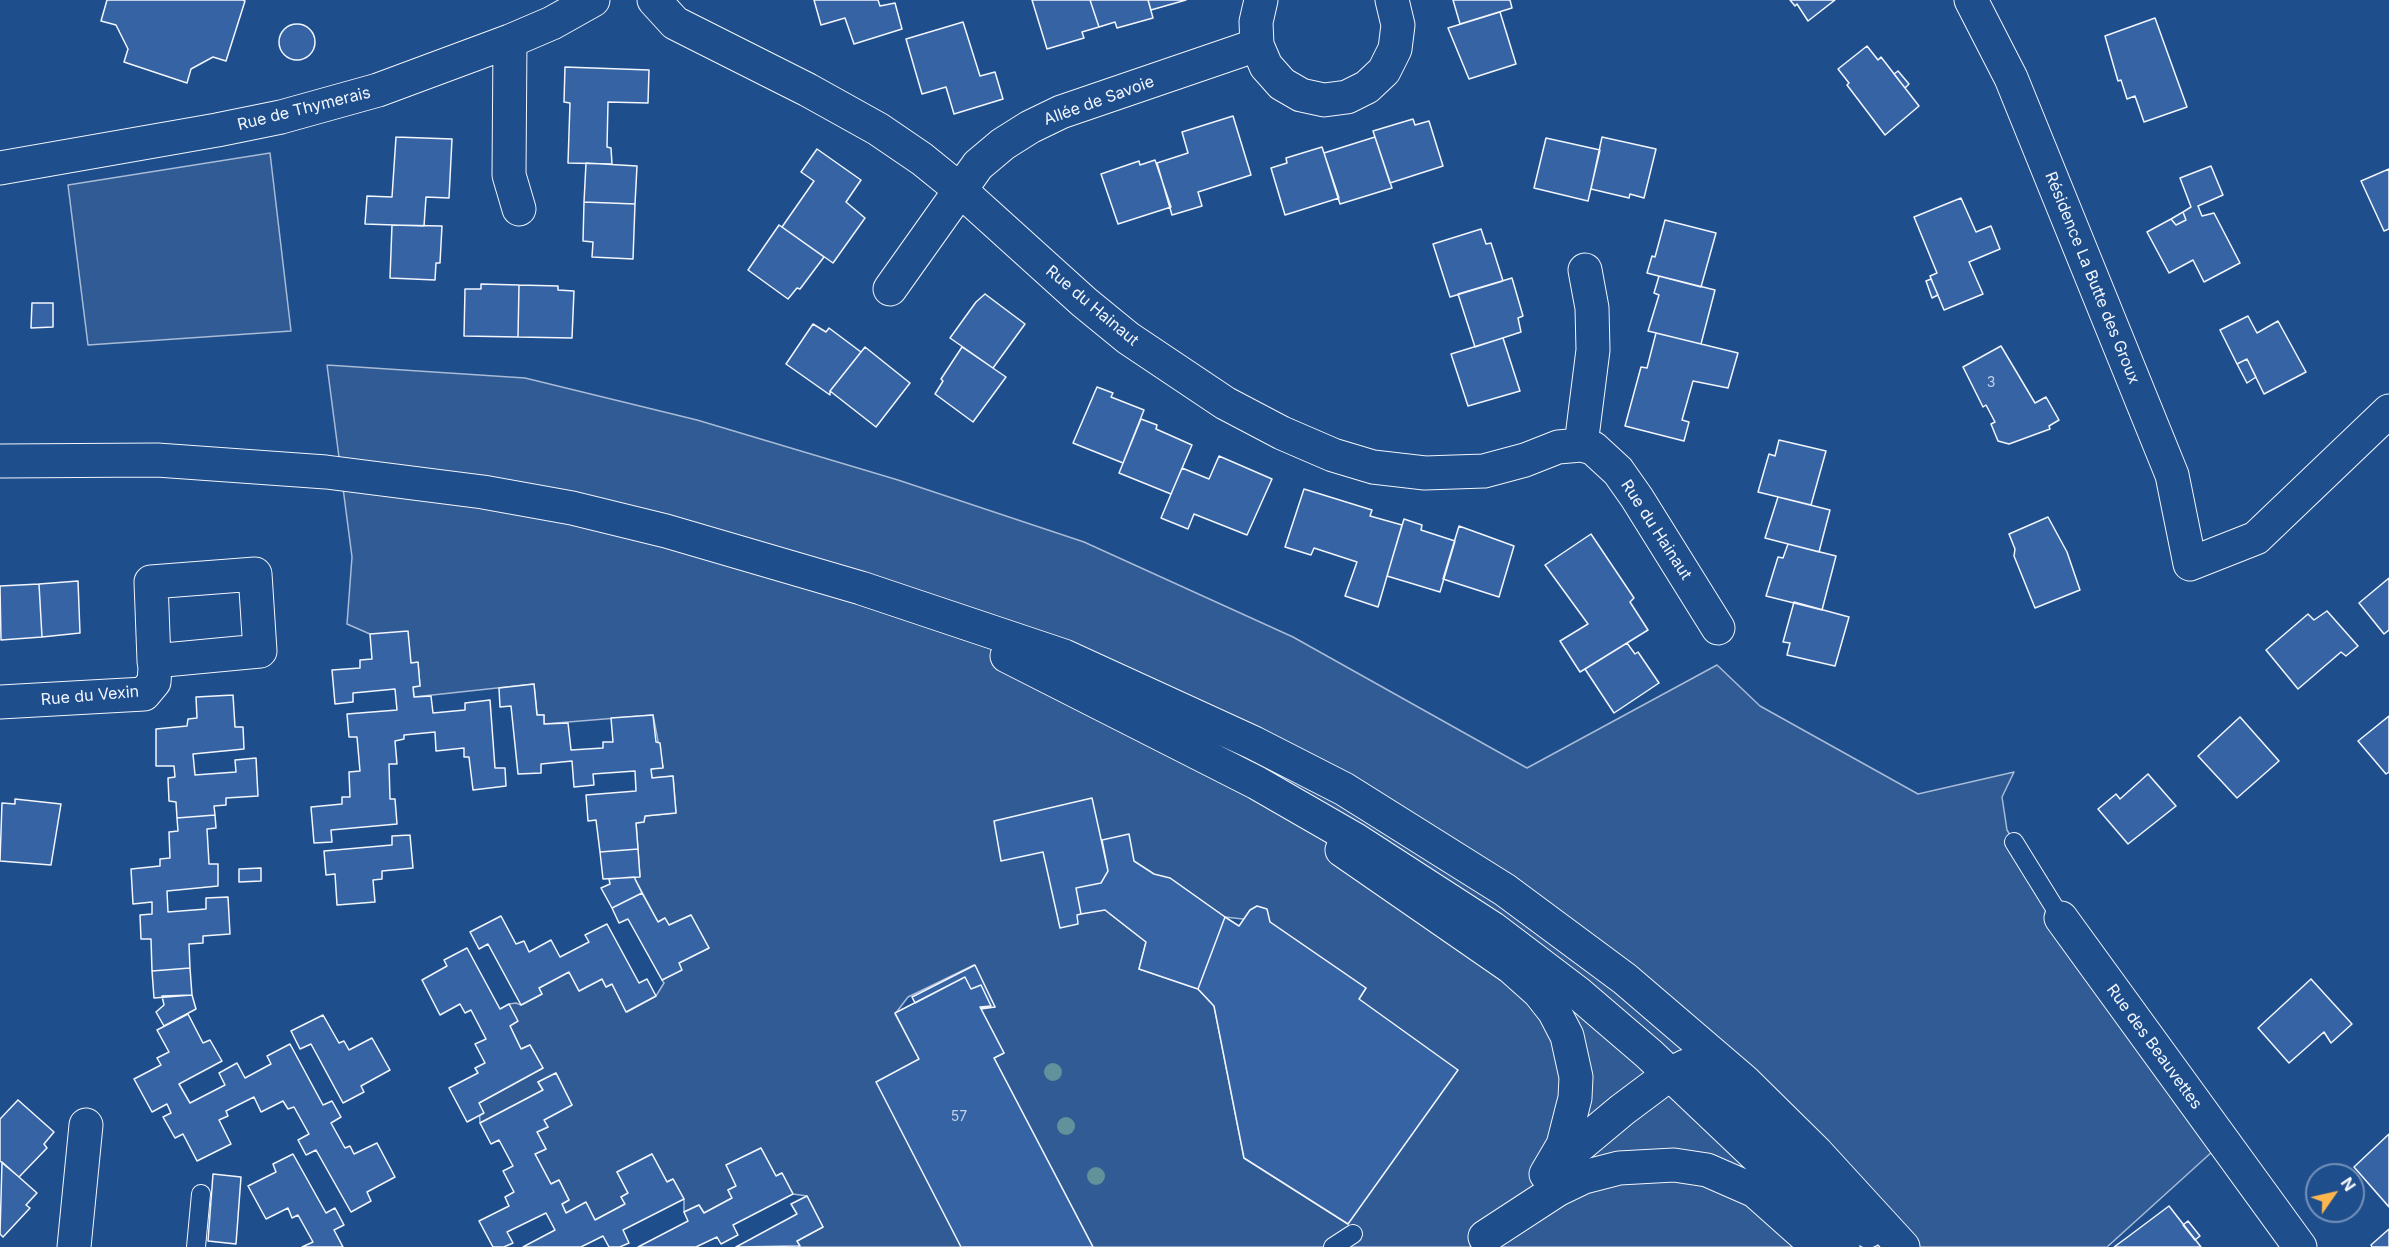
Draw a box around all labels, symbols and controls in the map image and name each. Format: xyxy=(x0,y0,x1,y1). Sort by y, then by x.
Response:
street label: Allée de Savoie xyxy=(1041,72,1157,130)
street label: Rue de Thymerais xyxy=(235,83,373,135)
street label: Résidence La Butte des Groux xyxy=(2041,169,2143,387)
street label: Rue du Hainaut xyxy=(1042,262,1142,350)
house number: 3 xyxy=(1987,375,1995,391)
street label: Rue du Hainaut xyxy=(1617,476,1695,584)
street label: Rue du Vexin xyxy=(40,682,140,710)
street label: Rue des Beauvettes xyxy=(2102,981,2206,1113)
house number: 57 xyxy=(951,1109,967,1125)
north arrow xyxy=(2305,1163,2365,1223)
text: N xyxy=(2337,1173,2360,1195)

